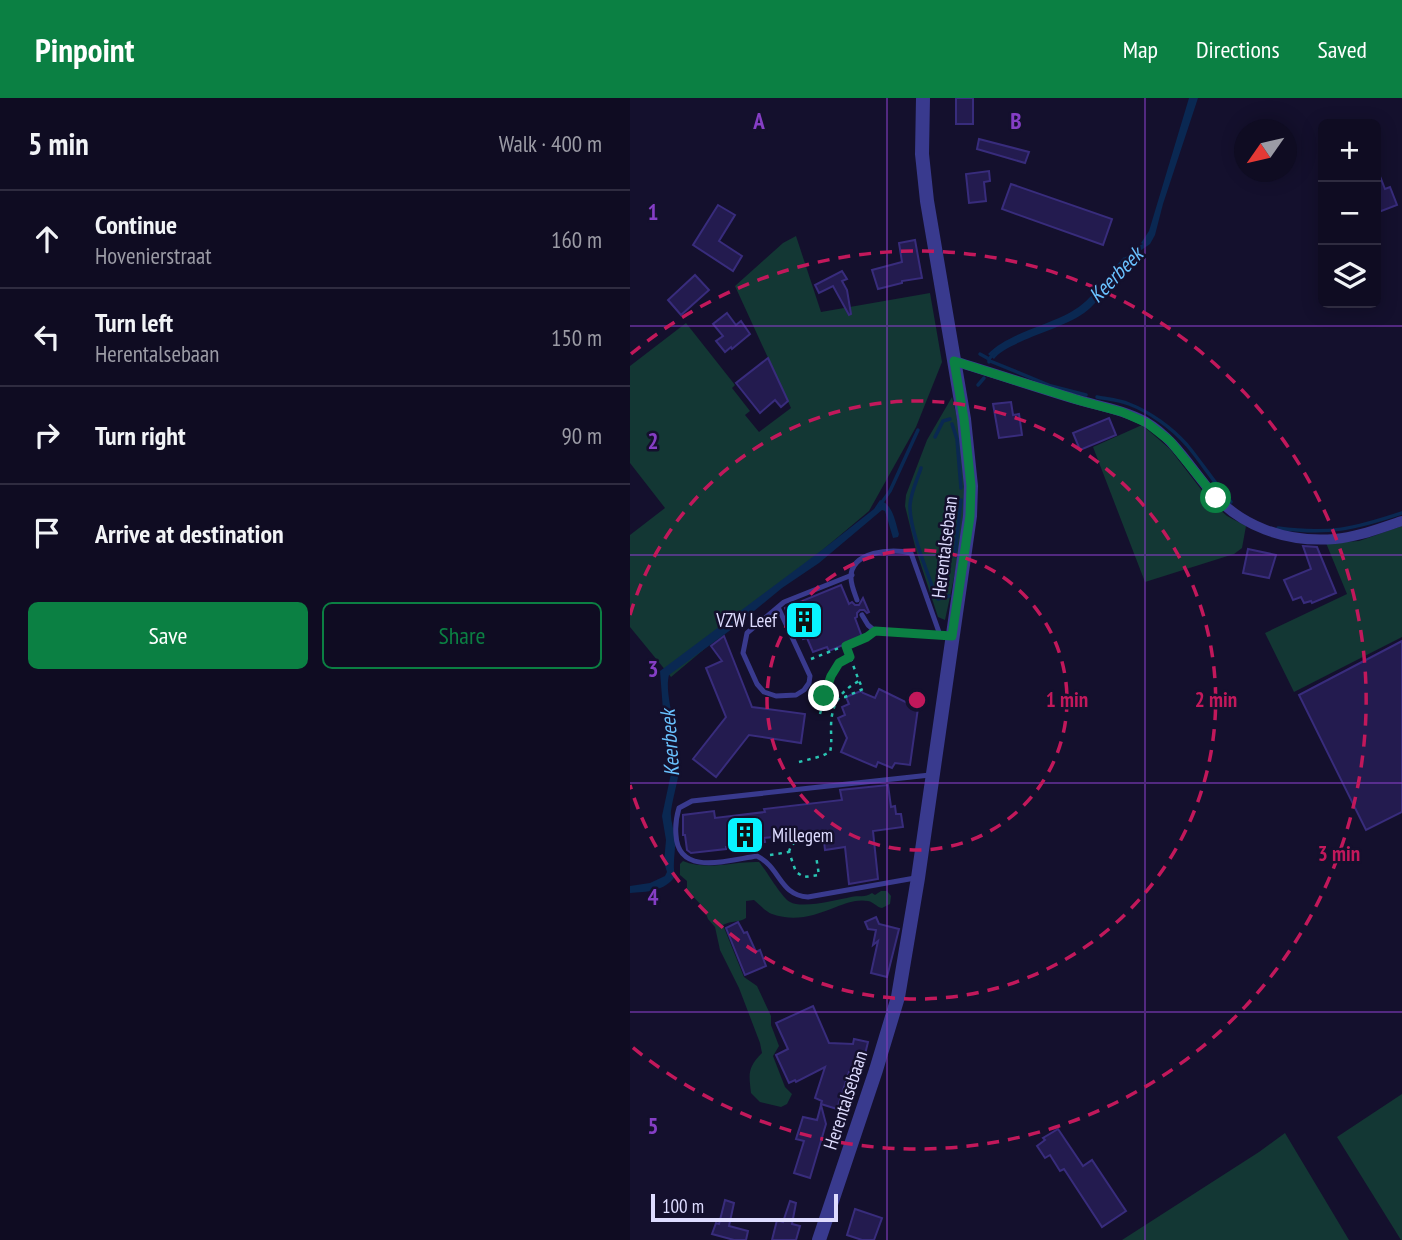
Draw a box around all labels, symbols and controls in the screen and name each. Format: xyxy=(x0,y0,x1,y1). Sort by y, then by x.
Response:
text: Pinpoint xyxy=(35,28,134,71)
text: Map xyxy=(1123,34,1158,65)
text: Directions xyxy=(1196,34,1280,65)
text: Saved xyxy=(1318,34,1367,65)
text: A xyxy=(752,106,765,135)
text: B xyxy=(1010,106,1022,135)
north arrow xyxy=(1234,119,1297,182)
map controls xyxy=(1318,119,1381,308)
button: + xyxy=(1318,119,1381,182)
text: 5 min xyxy=(28,124,89,163)
text: Walk · 400 m xyxy=(499,129,602,158)
button: − xyxy=(1318,182,1381,245)
text: 1 xyxy=(648,197,659,226)
text: Continue xyxy=(95,208,177,241)
icon: ahead xyxy=(28,220,66,258)
text: 160 m xyxy=(551,225,602,254)
water label: Keerbeek xyxy=(1083,239,1151,308)
text: Hovenierstraat xyxy=(95,241,211,270)
button: layers xyxy=(1318,245,1381,308)
text: Turn left xyxy=(95,306,173,339)
icon: left xyxy=(28,318,66,356)
text: 150 m xyxy=(551,323,602,352)
text: Herentalsebaan xyxy=(95,339,219,368)
icon: right xyxy=(28,416,66,454)
text: Turn right xyxy=(95,419,186,452)
text: 90 m xyxy=(561,421,602,450)
text: 2 xyxy=(648,426,659,455)
route start xyxy=(1200,482,1231,513)
street label: Herentalsebaan xyxy=(926,495,962,599)
icon: arrive xyxy=(28,514,66,552)
text: Arrive at destination xyxy=(95,517,284,550)
building icon: VZW Leef xyxy=(783,599,825,641)
button: Save xyxy=(28,602,308,669)
button: Share xyxy=(322,602,602,669)
place label: VZW Leef xyxy=(715,608,778,632)
text: 3 xyxy=(648,654,659,683)
route end xyxy=(808,680,839,711)
text: 1 min xyxy=(1046,686,1088,713)
text: 2 min xyxy=(1195,686,1237,713)
centre of rings xyxy=(905,688,929,712)
water label: Keerbeek xyxy=(654,706,685,777)
building icon: Millegem xyxy=(724,814,766,856)
place label: Millegem xyxy=(772,823,833,847)
text: 3 min xyxy=(1318,840,1360,867)
text: 4 xyxy=(648,882,659,911)
street label: Herentalsebaan xyxy=(818,1047,872,1153)
text: 5 xyxy=(648,1111,659,1140)
scale bar xyxy=(651,1191,838,1223)
text: 100 m xyxy=(662,1194,704,1218)

